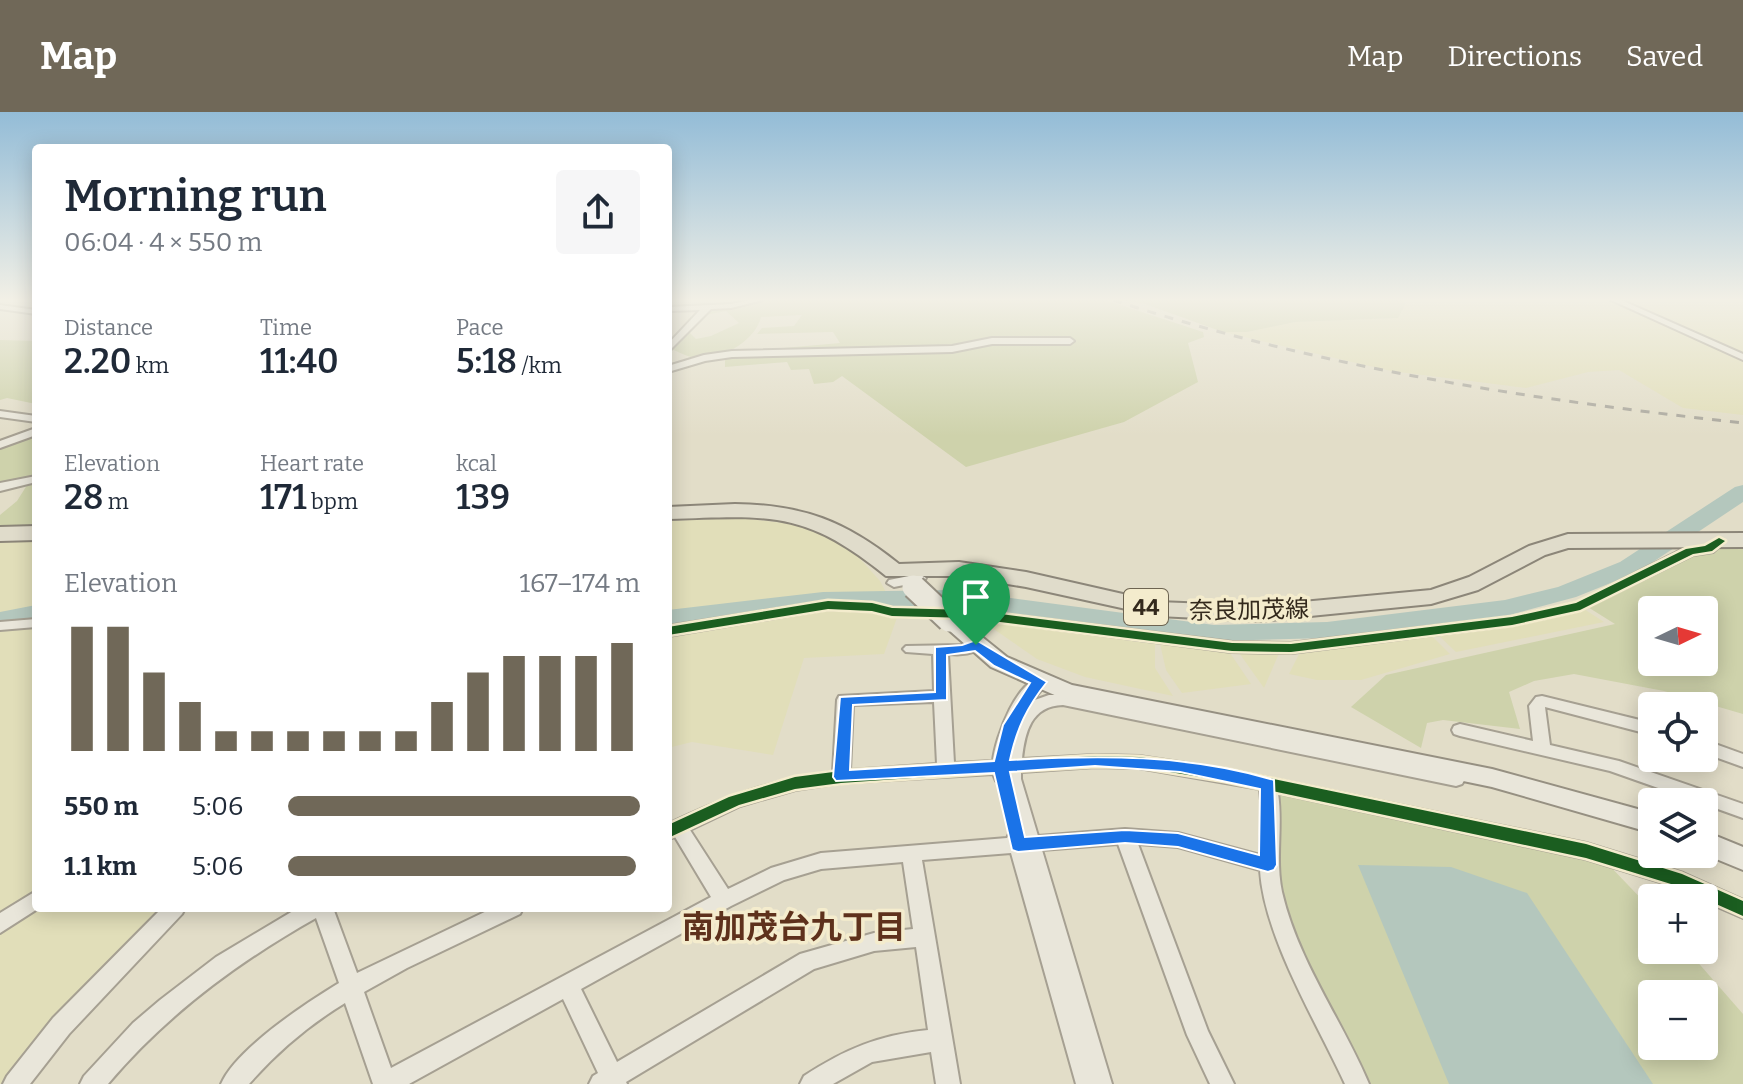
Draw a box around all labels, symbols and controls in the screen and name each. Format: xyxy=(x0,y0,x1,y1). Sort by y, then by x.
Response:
text: Map xyxy=(40,33,117,79)
text: Map xyxy=(1347,40,1403,73)
text: Directions xyxy=(1447,40,1582,73)
text: Saved xyxy=(1626,40,1703,73)
text: Morning run xyxy=(64,170,327,223)
button: share xyxy=(556,170,640,254)
text: 06:04 · 4 × 550 m xyxy=(64,227,262,258)
text: Distance xyxy=(64,314,153,341)
text: Time xyxy=(260,314,312,341)
text: Pace xyxy=(456,314,504,341)
text: 2.20 xyxy=(64,341,131,382)
text: 11:40 xyxy=(260,341,339,382)
text: 5:18 xyxy=(456,341,517,382)
text: km xyxy=(131,352,169,379)
text: /km xyxy=(517,352,562,379)
text: Elevation xyxy=(64,450,160,477)
text: Heart rate xyxy=(260,450,364,477)
text: kcal xyxy=(456,450,497,477)
text: 28 xyxy=(64,477,103,518)
text: 171 xyxy=(260,477,307,518)
text: 139 xyxy=(456,477,510,518)
text: m xyxy=(103,488,129,515)
text: bpm xyxy=(307,488,358,515)
pin xyxy=(942,563,1010,645)
text: Elevation xyxy=(64,568,177,599)
text: 167–174 m xyxy=(519,568,640,599)
icon: arrive xyxy=(954,575,998,619)
road number: 44 xyxy=(1124,589,1168,625)
street label: 奈良加茂線 xyxy=(1189,595,1309,625)
north arrow xyxy=(1638,596,1718,676)
map controls xyxy=(1638,596,1718,1060)
button: locate xyxy=(1638,692,1718,772)
button: layers xyxy=(1638,788,1718,868)
text: 550 m xyxy=(64,791,138,822)
text: 5:06 xyxy=(192,791,243,822)
text: 1.1 km xyxy=(64,851,137,882)
text: 5:06 xyxy=(192,851,243,882)
button: + xyxy=(1638,884,1718,964)
district label: 南加茂台九丁目 xyxy=(682,908,906,946)
button: − xyxy=(1638,980,1718,1060)

